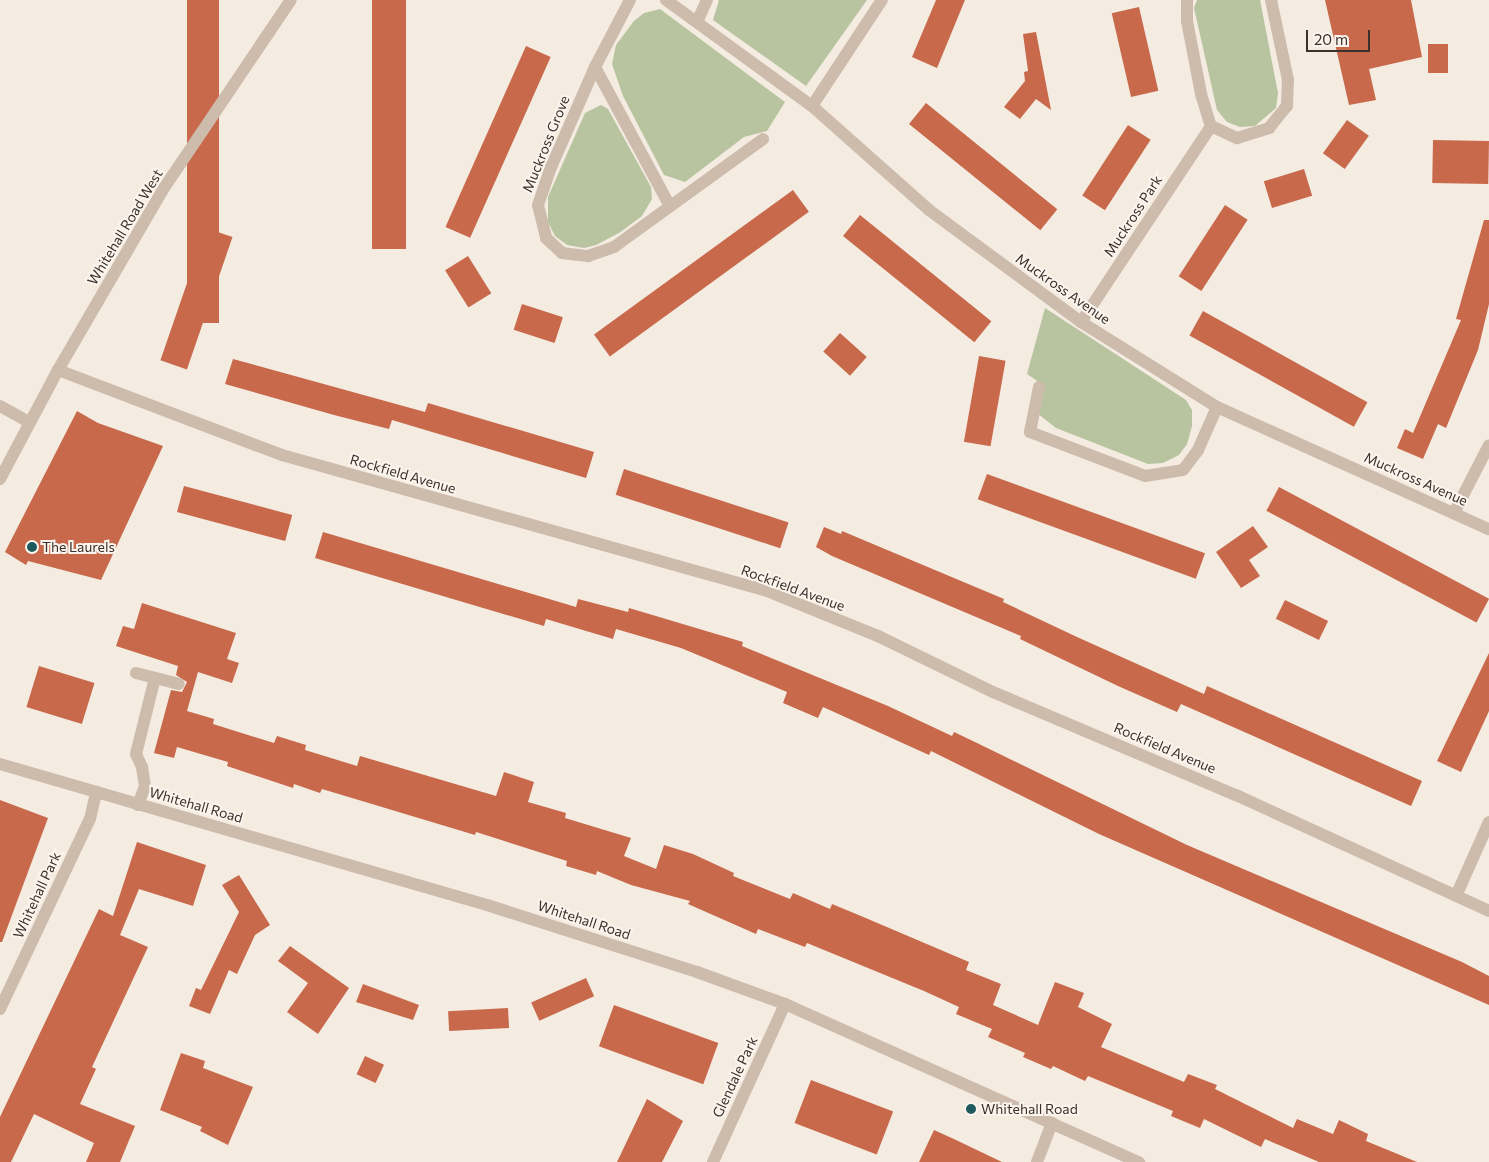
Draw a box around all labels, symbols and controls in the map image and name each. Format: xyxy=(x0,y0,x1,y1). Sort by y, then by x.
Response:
scale bar xyxy=(1309,20,1373,52)
text: 20 m xyxy=(1314,30,1348,48)
street label: Muckross Grove xyxy=(519,93,573,195)
street label: Whitehall Road West xyxy=(84,166,166,288)
street label: Muckross Park xyxy=(1100,172,1166,260)
street label: Muckross Avenue xyxy=(1013,250,1113,328)
street label: Muckross Avenue xyxy=(1362,449,1470,509)
street label: Rockfield Avenue xyxy=(348,451,458,497)
place label: The Laurels xyxy=(42,539,115,555)
marker: The Laurels xyxy=(26,541,38,553)
street label: Rockfield Avenue xyxy=(739,561,847,615)
street label: Rockfield Avenue xyxy=(1111,719,1219,777)
street label: Whitehall Road xyxy=(147,784,245,826)
street label: Whitehall Park xyxy=(10,849,64,941)
street label: Whitehall Road xyxy=(535,897,633,943)
street label: Glendale Park xyxy=(709,1034,761,1120)
place label: Whitehall Road xyxy=(981,1101,1078,1117)
marker: Whitehall Road xyxy=(965,1103,977,1115)

